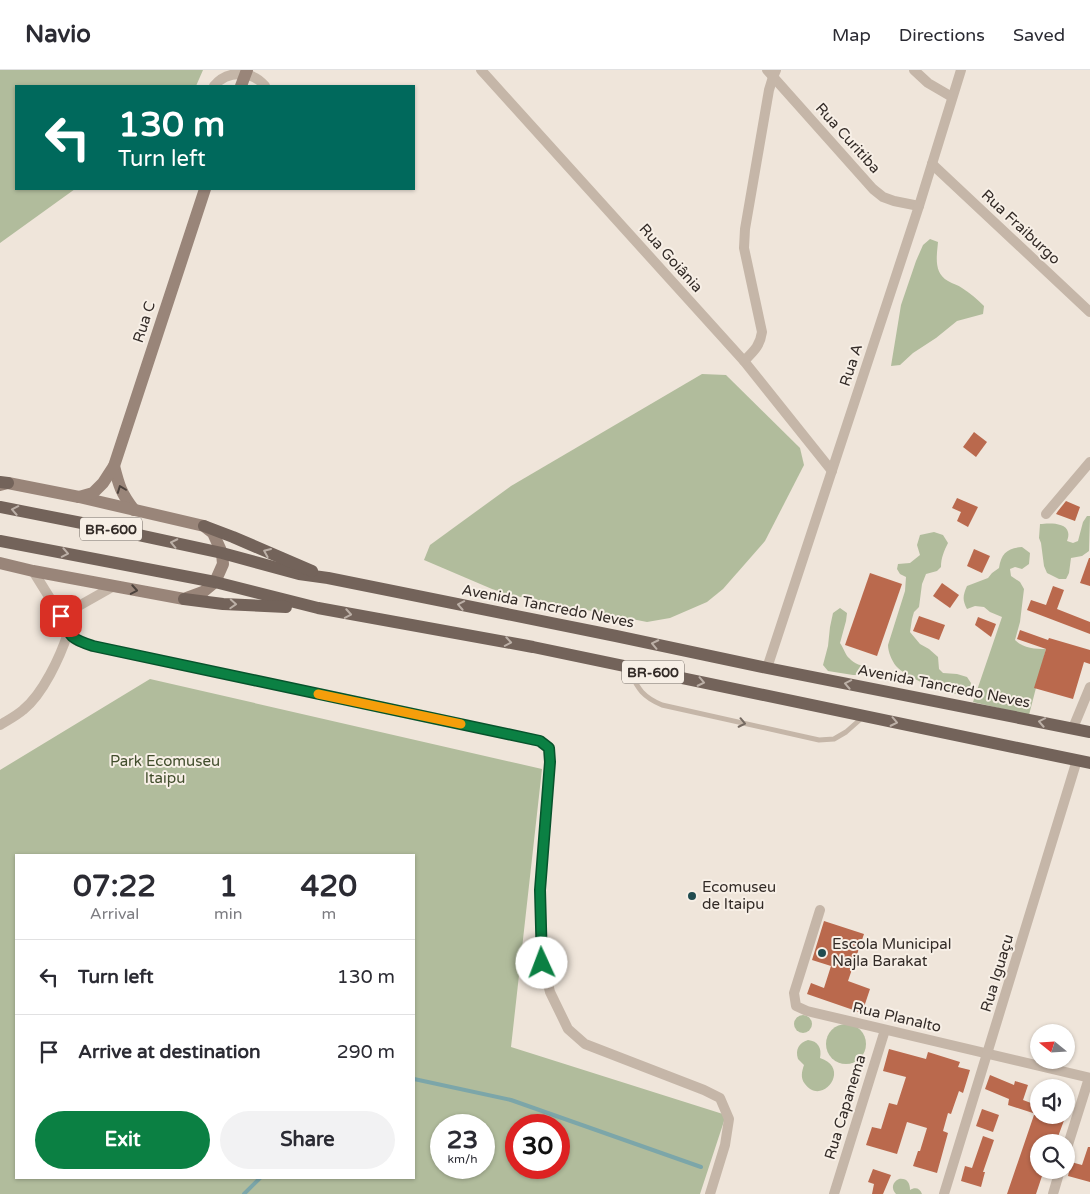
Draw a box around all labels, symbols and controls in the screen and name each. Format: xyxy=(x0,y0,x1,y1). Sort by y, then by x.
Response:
text: Navio xyxy=(25,20,91,49)
text: Map xyxy=(832,24,871,46)
text: Directions xyxy=(899,24,985,46)
text: Saved xyxy=(1013,24,1065,46)
street label: Rua Curitiba xyxy=(812,99,884,177)
text: 130 m xyxy=(118,104,225,146)
icon: left xyxy=(35,105,100,170)
text: Turn left xyxy=(118,146,206,172)
street label: Rua Fraiburgo xyxy=(978,186,1064,268)
street label: Rua Goiânia xyxy=(636,220,706,296)
street label: Rua C xyxy=(129,299,159,345)
street label: Rua A xyxy=(836,342,866,388)
one-way arrow xyxy=(117,486,127,494)
one-way arrow xyxy=(11,505,19,516)
road number: BR-600 xyxy=(80,518,142,540)
one-way arrow xyxy=(170,538,179,549)
one-way arrow xyxy=(263,547,272,558)
one-way arrow xyxy=(61,548,69,558)
street label: Avenida Tancredo Neves xyxy=(460,580,636,632)
one-way arrow xyxy=(129,584,138,594)
pin xyxy=(40,595,82,637)
one-way arrow xyxy=(229,599,237,610)
one-way arrow xyxy=(457,600,466,611)
icon: arrive xyxy=(47,602,75,630)
one-way arrow xyxy=(343,608,352,618)
one-way arrow xyxy=(503,637,512,647)
one-way arrow xyxy=(651,639,660,650)
road number: BR-600 xyxy=(622,660,684,684)
street label: Avenida Tancredo Neves xyxy=(856,660,1032,712)
one-way arrow xyxy=(697,676,705,687)
one-way arrow xyxy=(844,679,853,690)
one-way arrow xyxy=(890,716,899,727)
one-way arrow xyxy=(738,717,747,728)
one-way arrow xyxy=(1038,717,1047,727)
park label: Park Ecomuseu Itaipu xyxy=(110,752,220,787)
text: 07:22 xyxy=(73,868,156,905)
text: 1 xyxy=(219,868,238,905)
text: 420 xyxy=(301,868,357,905)
place label: Ecomuseu de Itaipu xyxy=(702,878,776,913)
marker: Ecomuseu de Itaipu xyxy=(686,890,698,902)
text: Arrival xyxy=(90,904,139,924)
text: min xyxy=(214,904,243,924)
text: m xyxy=(321,904,336,924)
street label: Rua Iguaçu xyxy=(977,932,1017,1014)
place label: Escola Municipal Najla Barakat xyxy=(832,935,951,970)
position arrow xyxy=(515,936,567,988)
marker: Escola Municipal Najla Barakat xyxy=(816,947,828,959)
icon: left xyxy=(35,963,63,991)
text: Turn left xyxy=(78,966,154,988)
text: 130 m xyxy=(337,966,395,988)
street label: Rua Planalto xyxy=(851,998,943,1036)
north arrow xyxy=(1030,1024,1075,1069)
map controls xyxy=(1030,1024,1075,1179)
icon: arrive xyxy=(35,1038,63,1066)
text: Arrive at destination xyxy=(78,1041,261,1063)
text: 290 m xyxy=(337,1041,395,1063)
street label: Rua Capanema xyxy=(820,1052,870,1162)
button: sound xyxy=(1030,1079,1075,1124)
button: Exit xyxy=(35,1111,210,1169)
button: Share xyxy=(220,1111,395,1169)
speed limit sign: 30 xyxy=(505,1114,570,1179)
text: 23 xyxy=(447,1125,478,1155)
button: search xyxy=(1030,1134,1075,1179)
text: km/h xyxy=(447,1152,478,1166)

